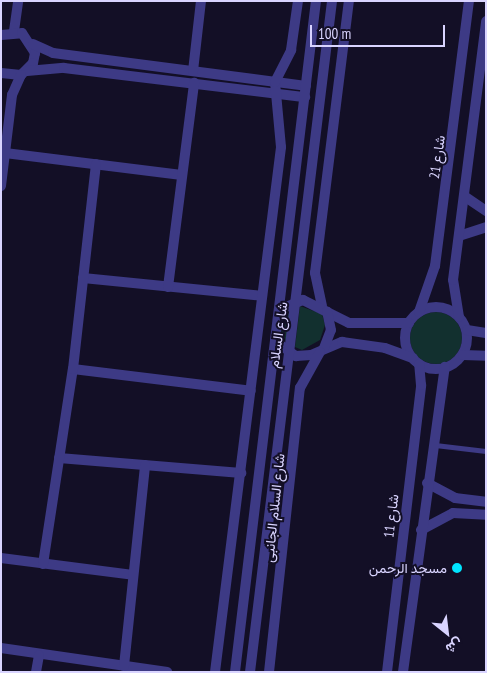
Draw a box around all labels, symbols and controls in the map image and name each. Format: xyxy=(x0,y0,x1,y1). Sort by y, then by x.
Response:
scale bar xyxy=(312,15,447,47)
text: 100 m xyxy=(318,24,351,43)
street label: شارع 21 xyxy=(426,134,448,180)
street label: شارع السلام xyxy=(265,301,291,369)
street label: شارع السلام الجانبى xyxy=(260,453,288,563)
street label: شارع 11 xyxy=(380,493,402,539)
place label: مسجد الرحمن xyxy=(369,560,447,576)
marker: مسجد الرحمن xyxy=(451,562,463,574)
north arrow xyxy=(422,608,472,658)
text: ش xyxy=(443,634,466,658)

